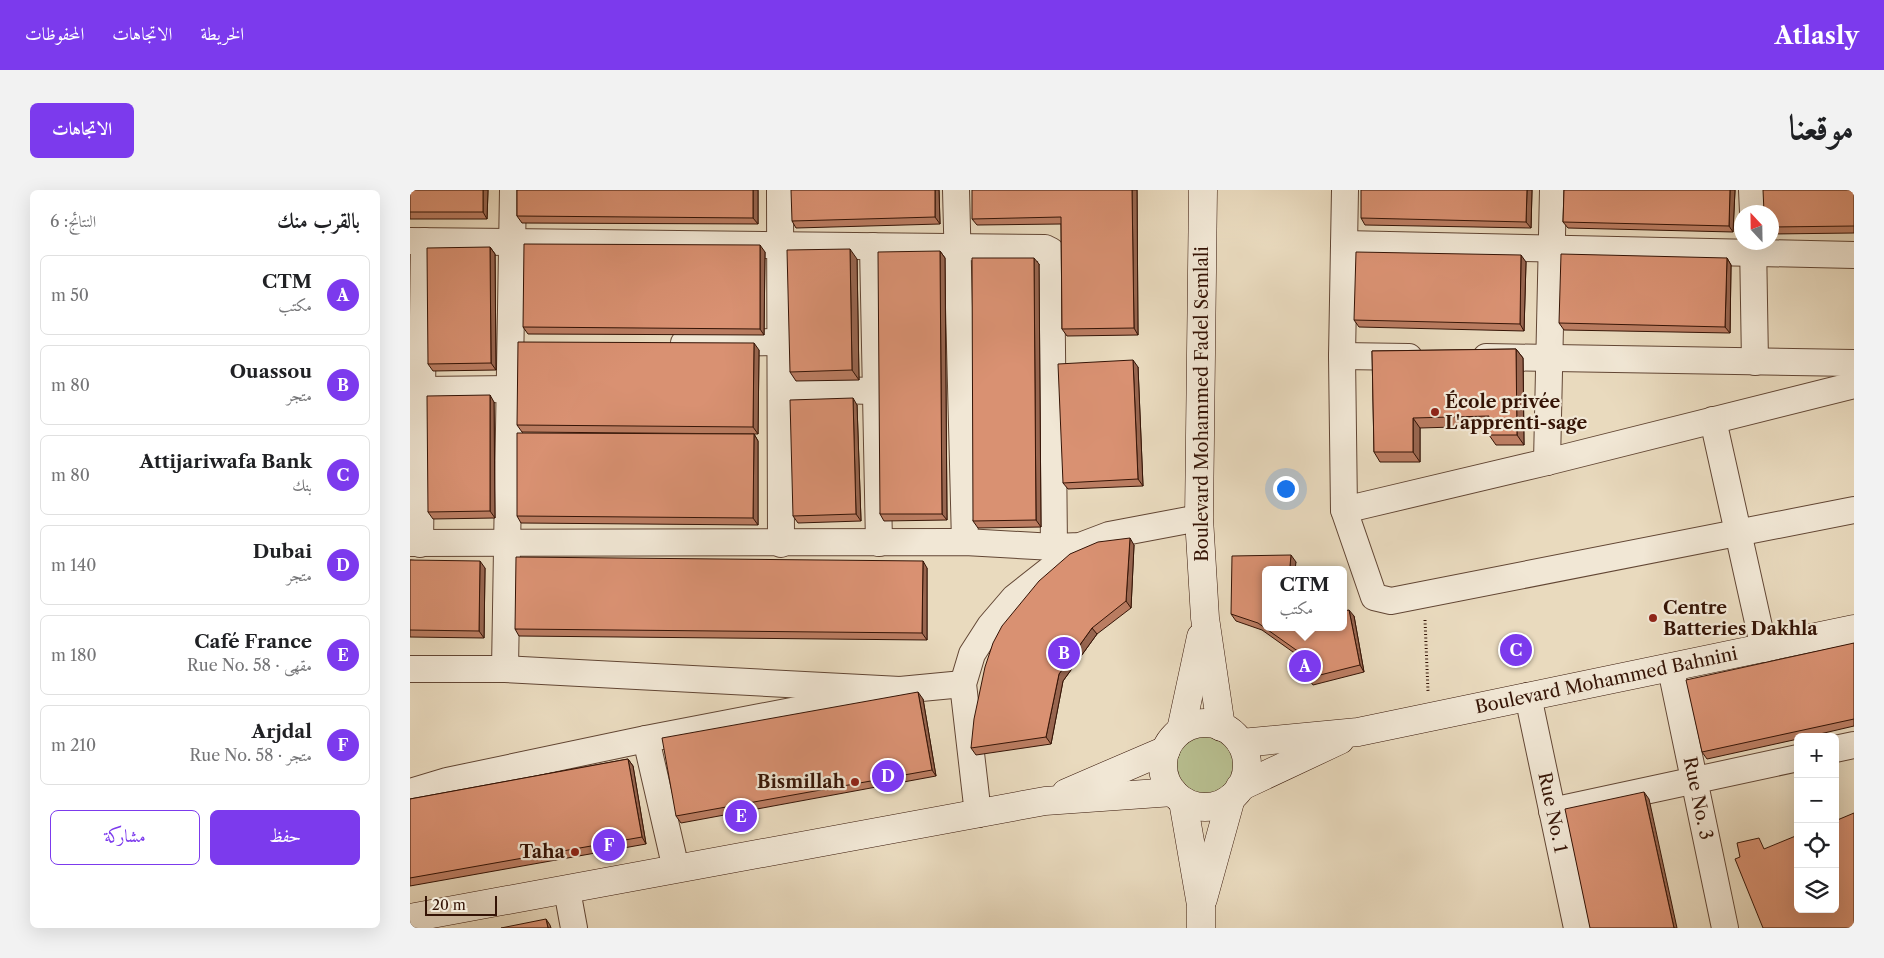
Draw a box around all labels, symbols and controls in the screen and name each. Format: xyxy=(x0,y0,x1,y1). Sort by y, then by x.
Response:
text: Atlasly xyxy=(1775,21,1859,50)
text: المحفوظات xyxy=(25,23,84,45)
text: الاتجاهات xyxy=(112,23,172,45)
text: الخريطة xyxy=(200,23,244,45)
button: الاتجاهات xyxy=(30,103,134,158)
text: موقعنا xyxy=(1789,105,1854,148)
north arrow xyxy=(1734,205,1779,250)
text: بالقرب منك xyxy=(277,208,360,233)
text: النتائج: 6 xyxy=(50,211,96,231)
street label: Boulevard Mohammed Fadel Semlali xyxy=(1191,246,1213,562)
text: CTM xyxy=(262,270,312,293)
text: 50 m xyxy=(51,285,89,305)
text: A xyxy=(337,285,349,305)
text: مكتب xyxy=(278,295,312,315)
text: Ouassou xyxy=(230,360,312,383)
text: 80 m xyxy=(51,375,90,395)
text: B xyxy=(337,375,349,395)
text: متجر xyxy=(287,385,312,405)
place label: École privée L'apprenti-sage xyxy=(1445,390,1588,434)
marker: École privée L'apprenti-sage xyxy=(1429,406,1441,418)
text: Attijariwafa Bank xyxy=(140,450,312,473)
text: 80 m xyxy=(51,465,90,485)
text: C xyxy=(337,465,349,485)
text: بنك xyxy=(292,475,312,495)
your location xyxy=(1273,476,1299,502)
text: Dubai xyxy=(253,540,312,563)
text: 140 m xyxy=(51,555,96,575)
text: D xyxy=(336,555,350,575)
text: متجر xyxy=(287,565,312,585)
popup xyxy=(1262,566,1347,631)
text: CTM xyxy=(1279,573,1330,596)
place label: Centre Batteries Dakhla xyxy=(1663,597,1818,640)
text: مكتب xyxy=(1279,598,1313,618)
marker: Centre Batteries Dakhla xyxy=(1647,612,1659,624)
text: Café France xyxy=(194,630,312,653)
pin: C xyxy=(1500,631,1532,669)
pin: B xyxy=(1048,634,1080,672)
street label: Boulevard Mohammed Bahnini xyxy=(1473,642,1740,718)
text: 180 m xyxy=(51,645,97,665)
text: E xyxy=(337,645,349,665)
pin: A xyxy=(1289,647,1321,685)
text: مقهى · Rue No. 58 xyxy=(187,655,312,675)
text: Arjdal xyxy=(251,720,312,743)
map controls xyxy=(1794,733,1839,913)
button: + xyxy=(1794,733,1839,778)
text: 210 m xyxy=(51,735,96,755)
text: F xyxy=(338,735,348,755)
text: متجر · Rue No. 58 xyxy=(190,745,312,765)
street label: Rue No. 3 xyxy=(1679,755,1717,842)
pin: D xyxy=(872,757,904,795)
street label: Rue No. 1 xyxy=(1533,770,1572,855)
place label: Bismillah xyxy=(757,771,846,793)
marker: Bismillah xyxy=(849,776,861,788)
button: − xyxy=(1794,778,1839,823)
pin: E xyxy=(725,797,757,835)
button: مشاركة xyxy=(50,810,200,865)
button: حفظ xyxy=(210,810,360,865)
button: locate xyxy=(1794,823,1839,868)
pin: F xyxy=(593,826,625,864)
place label: Taha xyxy=(519,841,566,863)
marker: Taha xyxy=(569,846,581,858)
button: layers xyxy=(1794,868,1839,913)
scale bar xyxy=(425,893,498,916)
text: 20 m xyxy=(432,896,466,914)

